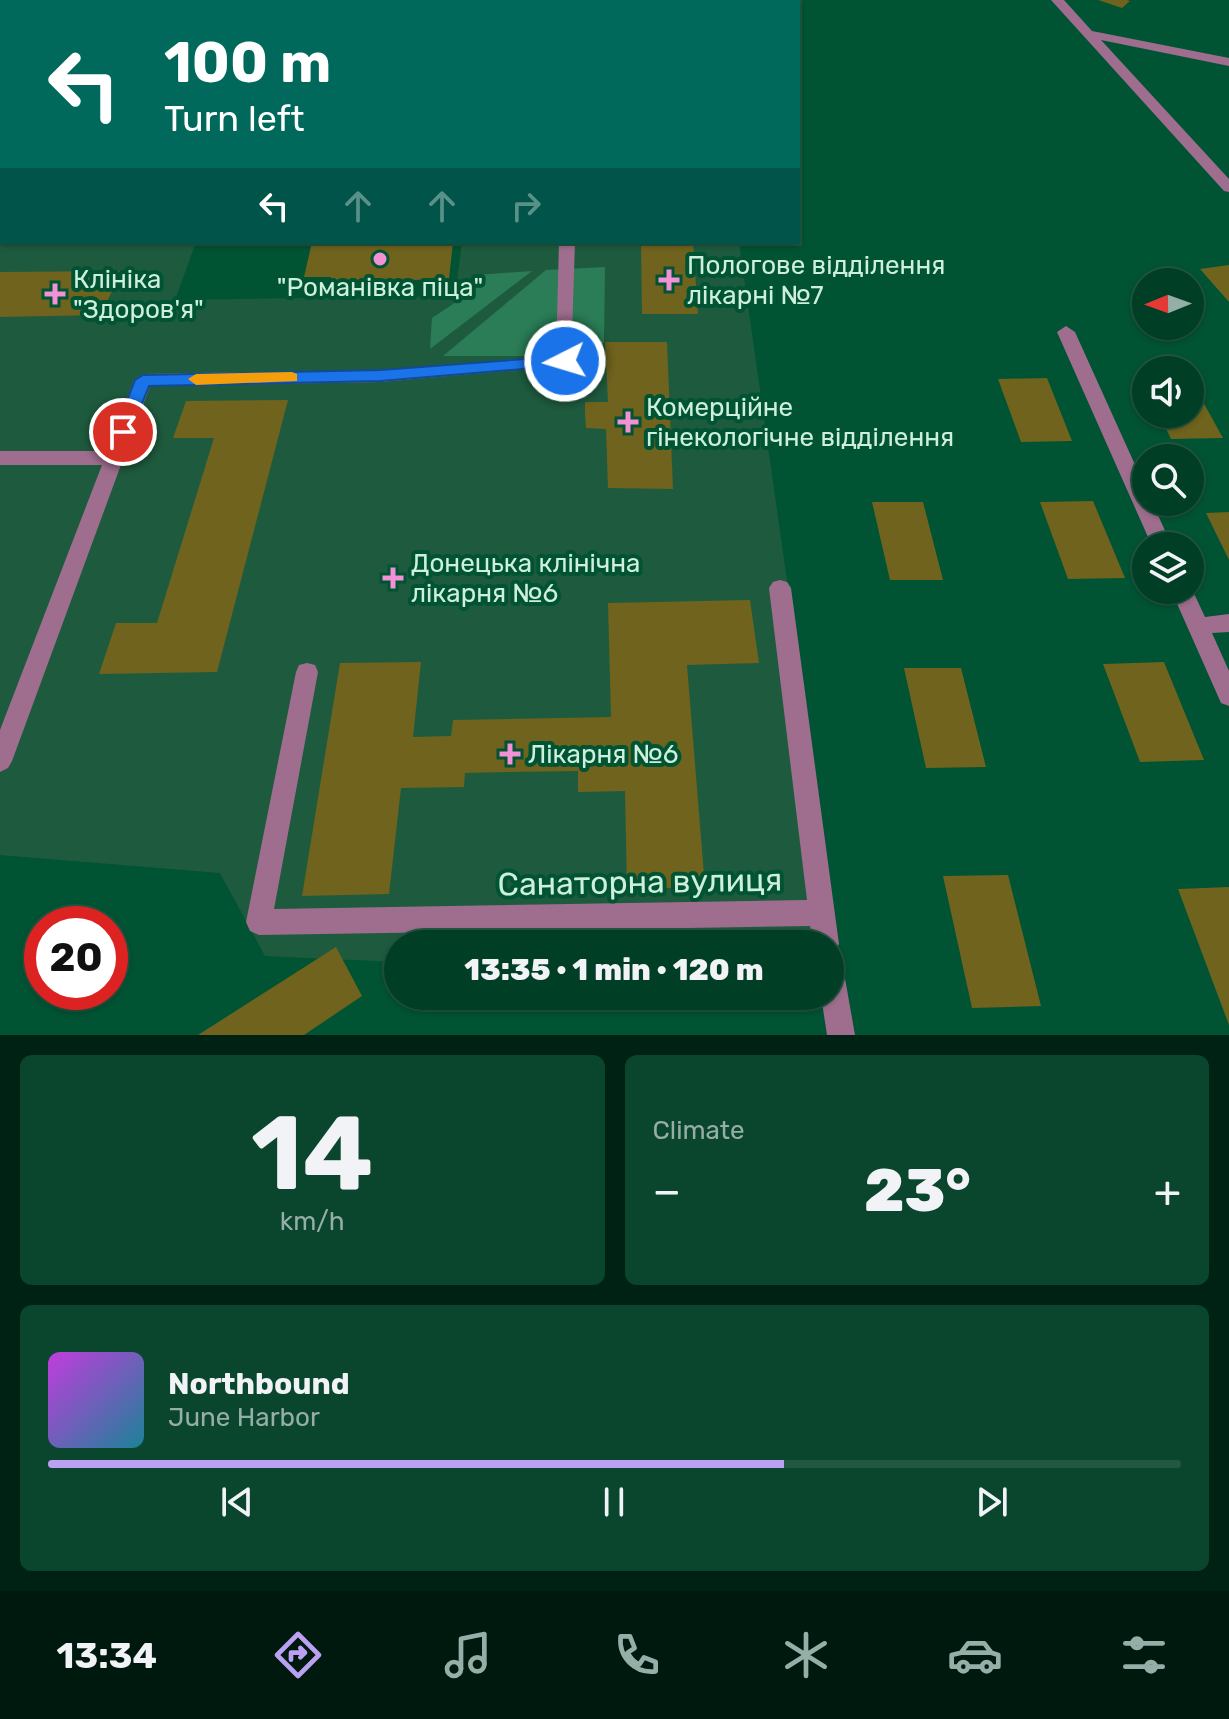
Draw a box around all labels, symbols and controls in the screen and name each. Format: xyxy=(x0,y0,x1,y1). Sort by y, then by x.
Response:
text: 100 m xyxy=(164,30,331,96)
icon: left xyxy=(32,32,136,136)
text: Turn left xyxy=(164,97,305,140)
icon: left xyxy=(252,184,296,228)
icon: ahead xyxy=(336,184,380,228)
icon: ahead xyxy=(420,184,464,228)
icon: right xyxy=(504,184,548,228)
marker: "Романівка піца" xyxy=(371,250,389,268)
place label: Пологове відділення лікарні №7 xyxy=(687,250,945,311)
place label: Клініка "Здоров'я" xyxy=(73,264,204,325)
north arrow xyxy=(1132,268,1204,340)
map controls xyxy=(1132,268,1204,604)
marker: Пологове відділення лікарні №7 xyxy=(658,269,680,291)
place label: "Романівка піца" xyxy=(277,272,483,303)
marker: Клініка "Здоров'я" xyxy=(44,283,66,305)
position arrow xyxy=(523,319,607,403)
button: sound xyxy=(1132,356,1204,428)
place label: Комерційне гінекологічне відділення xyxy=(646,392,954,453)
pin xyxy=(89,398,157,466)
icon: arrive xyxy=(101,410,145,454)
marker: Комерційне гінекологічне відділення xyxy=(617,411,639,433)
button: search xyxy=(1132,444,1204,516)
button: layers xyxy=(1132,532,1204,604)
place label: Донецька клінічна лікарня №6 xyxy=(411,548,640,609)
marker: Донецька клінічна лікарня №6 xyxy=(382,567,404,589)
place label: Лікарня №6 xyxy=(528,739,679,770)
marker: Лікарня №6 xyxy=(499,743,521,765)
street label: Санаторна вулиця xyxy=(497,861,783,903)
speed limit sign: 20 xyxy=(24,906,128,1010)
text: 13:35 · 1 min · 120 m xyxy=(464,952,764,988)
text: 14 xyxy=(251,1092,374,1215)
text: Climate xyxy=(653,1115,745,1146)
text: 23° xyxy=(864,1155,971,1226)
text: − xyxy=(653,1165,681,1217)
text: + xyxy=(1154,1165,1181,1217)
text: km/h xyxy=(280,1206,345,1237)
text: Northbound xyxy=(168,1366,350,1402)
text: June Harbor xyxy=(168,1402,320,1433)
icon: previous xyxy=(215,1480,259,1524)
icon: pause xyxy=(592,1480,636,1524)
icon: next xyxy=(970,1480,1014,1524)
icon: directions xyxy=(270,1627,326,1683)
icon: music xyxy=(440,1627,496,1683)
icon: phone xyxy=(609,1627,665,1683)
icon: climate xyxy=(778,1627,834,1683)
icon: car xyxy=(947,1627,1003,1683)
icon: filters xyxy=(1116,1627,1172,1683)
text: 13:34 xyxy=(57,1634,157,1677)

